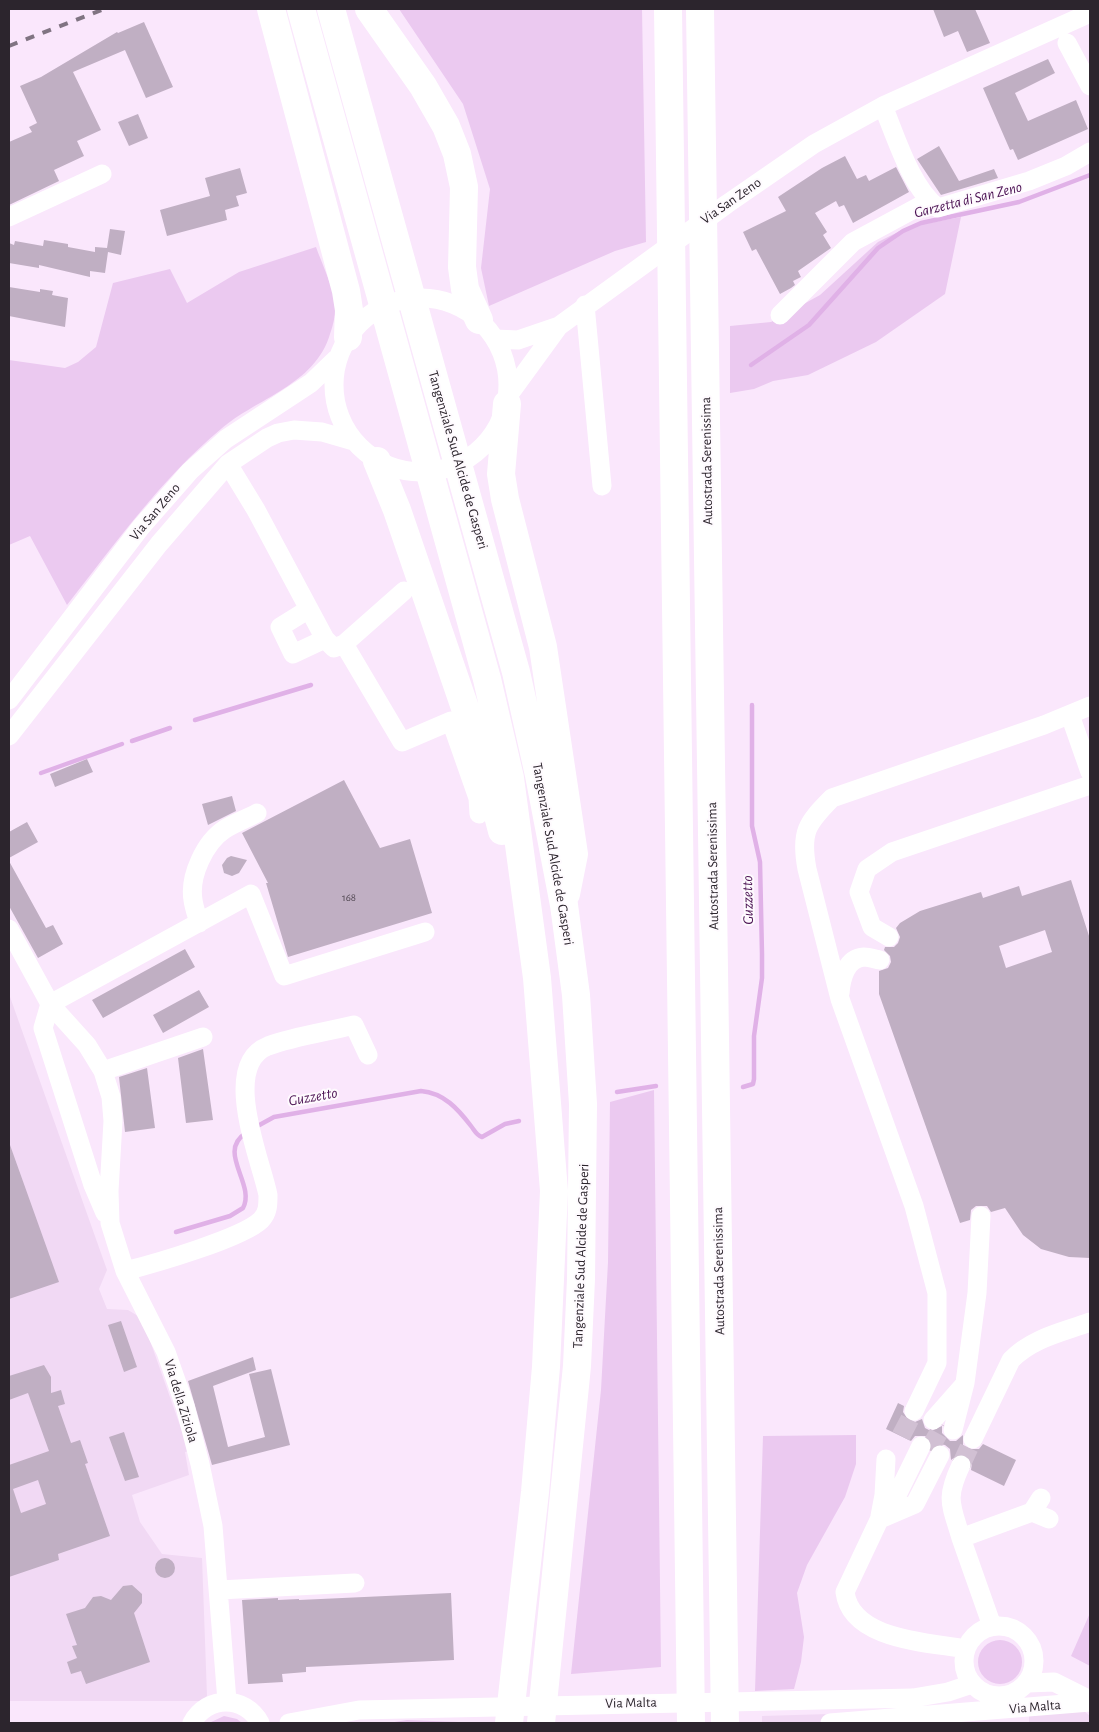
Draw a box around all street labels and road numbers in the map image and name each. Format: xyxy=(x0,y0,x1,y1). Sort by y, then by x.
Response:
street label: Via San Zeno xyxy=(698,174,764,228)
street label: Tangenziale Sud Alcide de Gasperi xyxy=(424,369,492,551)
street label: Autostrada Serenissima xyxy=(697,397,717,525)
street label: Via San Zeno xyxy=(126,480,184,544)
street label: Tangenziale Sud Alcide de Gasperi xyxy=(529,762,577,946)
street label: Autostrada Serenissima xyxy=(703,802,723,930)
street label: Tangenziale Sud Alcide de Gasperi xyxy=(569,1163,593,1349)
street label: Autostrada Serenissima xyxy=(709,1207,729,1335)
street label: Via della Ziziola xyxy=(160,1357,202,1445)
street label: Via Malta xyxy=(605,1694,657,1712)
street label: Via Malta xyxy=(1008,1696,1062,1718)

